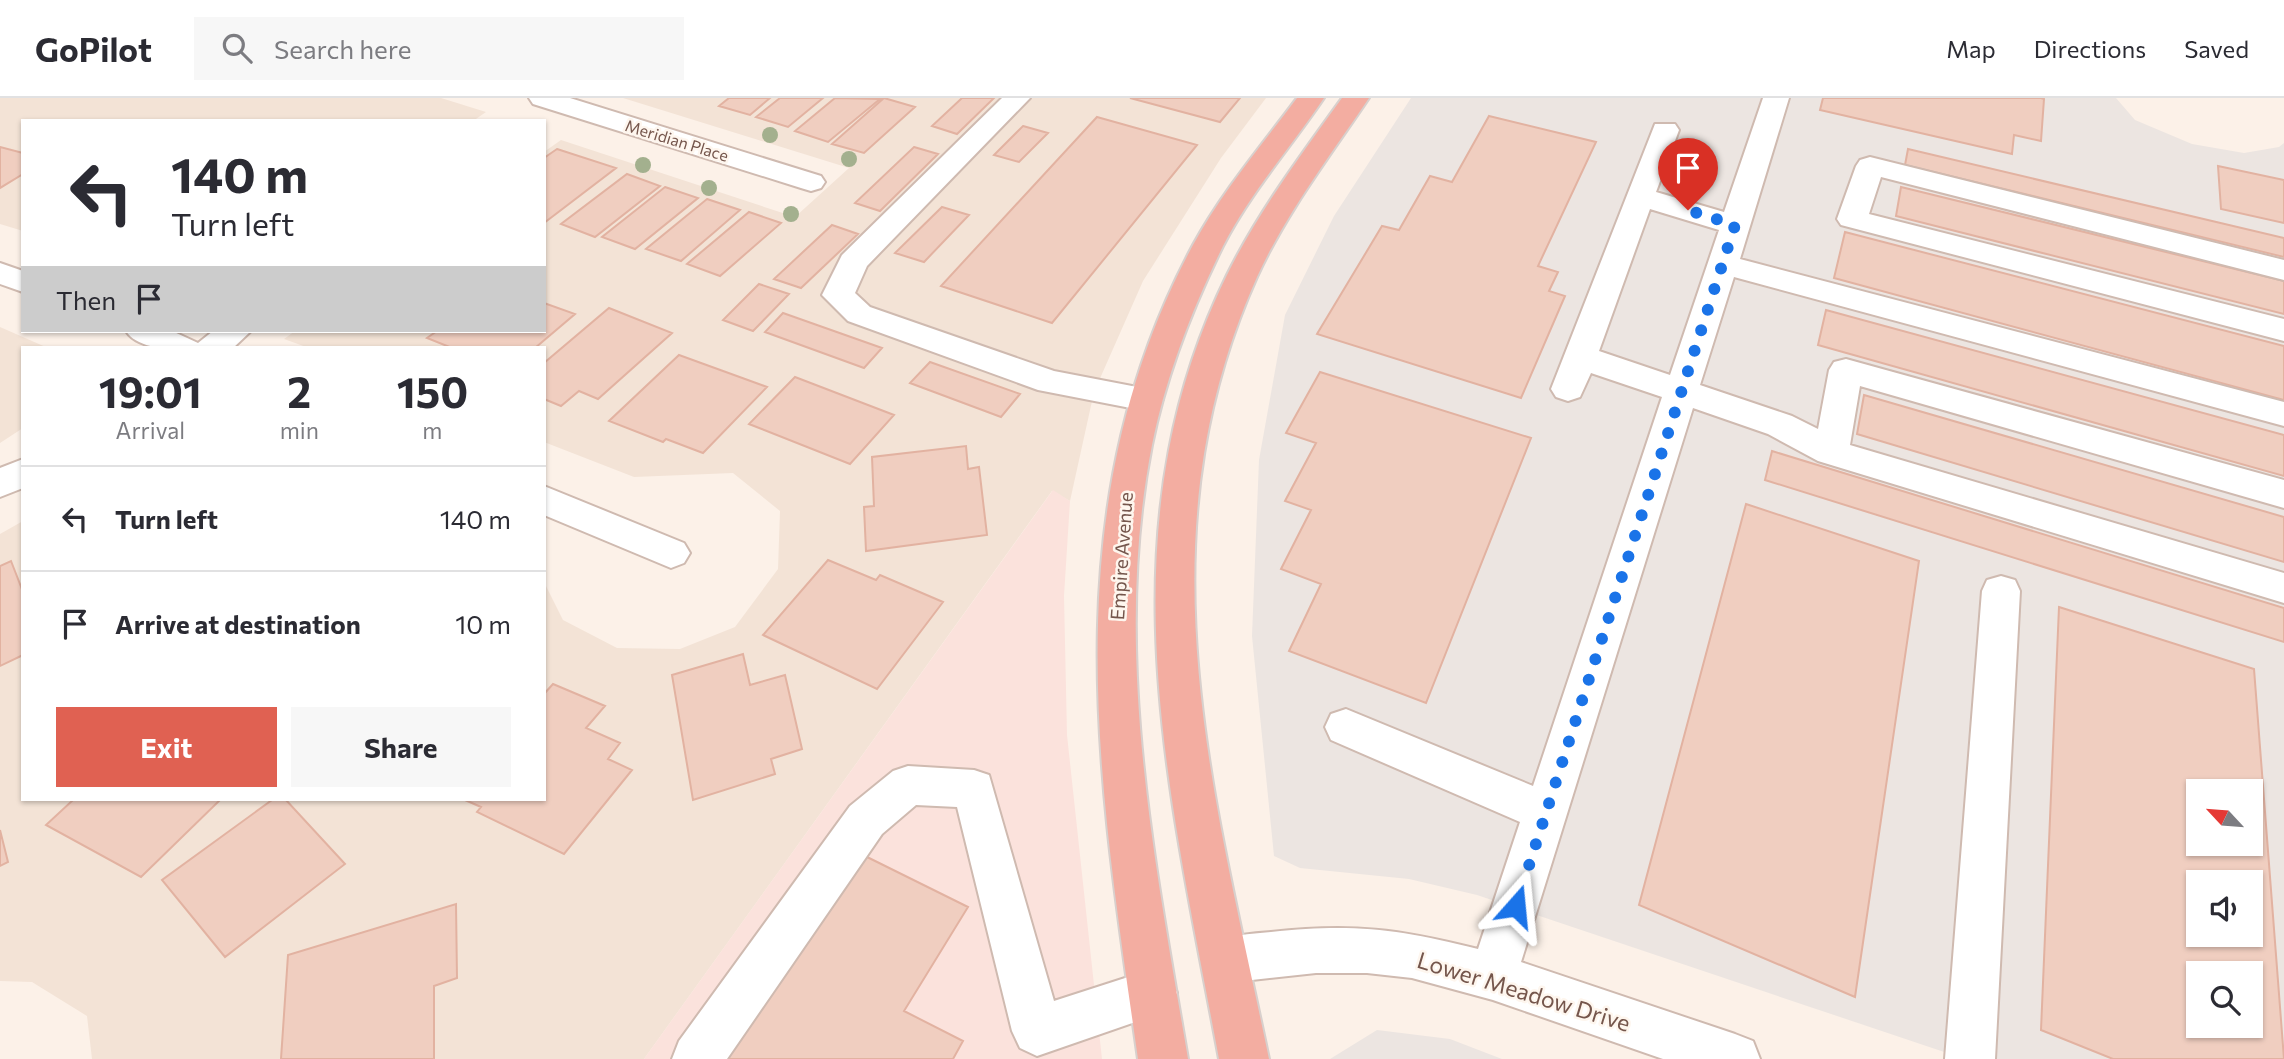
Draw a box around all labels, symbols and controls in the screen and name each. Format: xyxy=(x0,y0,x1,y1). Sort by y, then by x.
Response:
search box xyxy=(194,17,684,80)
text: GoPilot xyxy=(35,28,152,69)
icon: search xyxy=(218,29,256,67)
text: Search here xyxy=(274,33,411,64)
text: Map xyxy=(1946,34,1996,63)
text: Directions xyxy=(2034,34,2146,63)
text: Saved xyxy=(2184,34,2249,63)
street label: Meridian Place xyxy=(623,115,731,165)
pin xyxy=(1658,138,1718,210)
text: 140 m xyxy=(171,143,308,203)
icon: left xyxy=(56,147,147,238)
icon: arrive xyxy=(1669,149,1707,187)
text: Turn left xyxy=(171,203,295,243)
icon: arrive xyxy=(130,280,168,318)
text: Then xyxy=(56,284,116,315)
text: 19:01 xyxy=(99,365,202,417)
text: 2 xyxy=(287,365,311,417)
text: 150 xyxy=(397,365,468,417)
text: Arrival xyxy=(116,416,185,444)
text: min xyxy=(280,416,319,444)
text: m xyxy=(422,416,442,444)
street label: Empire Avenue xyxy=(1105,491,1137,621)
icon: left xyxy=(56,500,94,538)
text: Turn left xyxy=(115,503,218,534)
text: 140 m xyxy=(440,503,511,534)
icon: arrive xyxy=(56,605,94,643)
text: Arrive at destination xyxy=(115,608,361,639)
text: 10 m xyxy=(455,608,511,639)
button: Exit xyxy=(56,707,277,787)
button: Share xyxy=(291,707,511,787)
north arrow xyxy=(2186,779,2263,856)
map controls xyxy=(2186,779,2263,1038)
position arrow xyxy=(1479,869,1553,943)
button: sound xyxy=(2186,870,2263,947)
street label: Lower Meadow Drive xyxy=(1414,945,1634,1037)
button: search xyxy=(2186,961,2263,1038)

